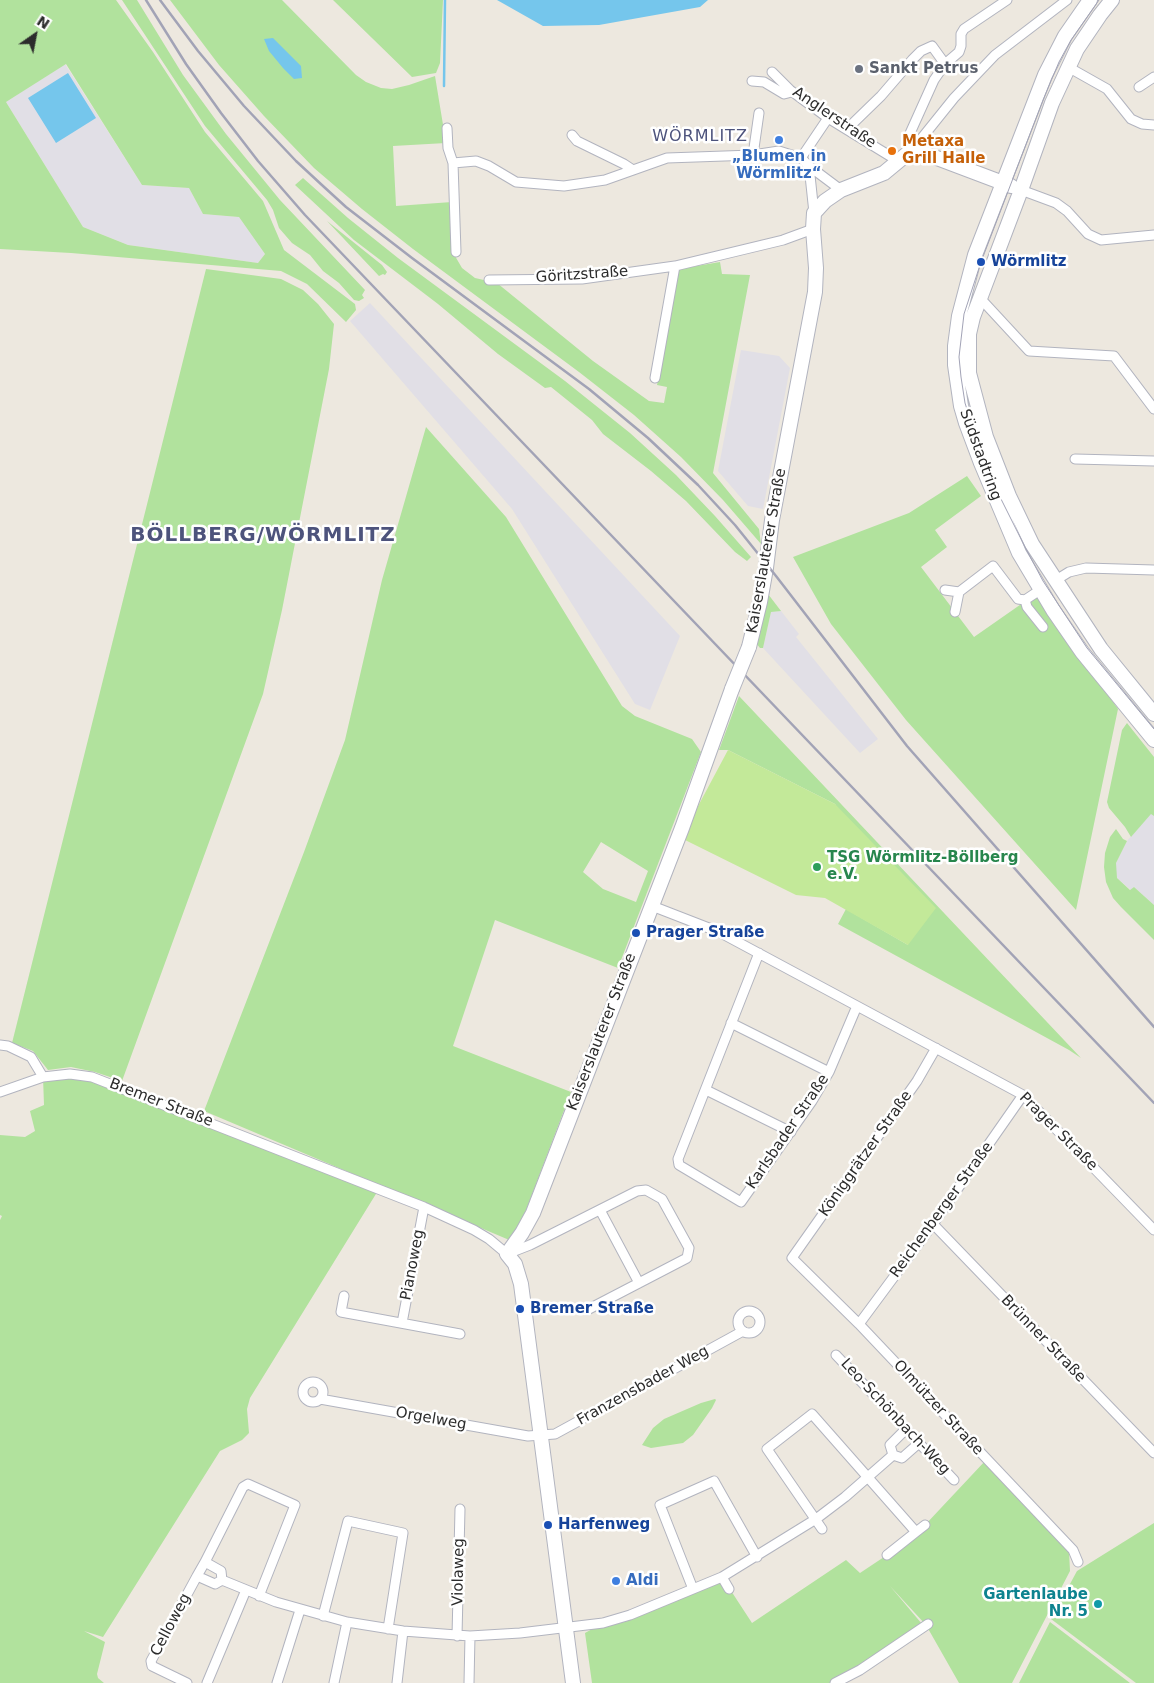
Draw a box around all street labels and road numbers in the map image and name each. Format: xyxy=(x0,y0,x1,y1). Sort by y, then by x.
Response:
street label: Anglerstraße xyxy=(789,84,879,152)
street label: Göritzstraße xyxy=(535,263,629,287)
street label: Südstadtring xyxy=(955,407,1005,503)
street label: Kaiserslauterer Straße xyxy=(744,467,790,635)
street label: Kaiserslauterer Straße xyxy=(564,951,640,1113)
street label: Karlsbader Straße xyxy=(743,1071,833,1193)
street label: Bremer Straße xyxy=(107,1075,215,1131)
street label: Königgrätzer Straße xyxy=(816,1088,916,1220)
street label: Prager Straße xyxy=(1015,1089,1101,1175)
street label: Reichenberger Straße xyxy=(887,1139,997,1281)
street label: Pianoweg xyxy=(397,1228,429,1302)
street label: Brünner Straße xyxy=(997,1292,1089,1386)
street label: Franzensbader Weg xyxy=(574,1342,712,1430)
street label: Leo-Schönbach-Weg xyxy=(837,1355,953,1479)
street label: Olmützer Straße xyxy=(889,1357,987,1459)
street label: Orgelweg xyxy=(394,1404,468,1434)
street label: Violaweg xyxy=(449,1538,469,1606)
street label: Celloweg xyxy=(147,1591,195,1659)

